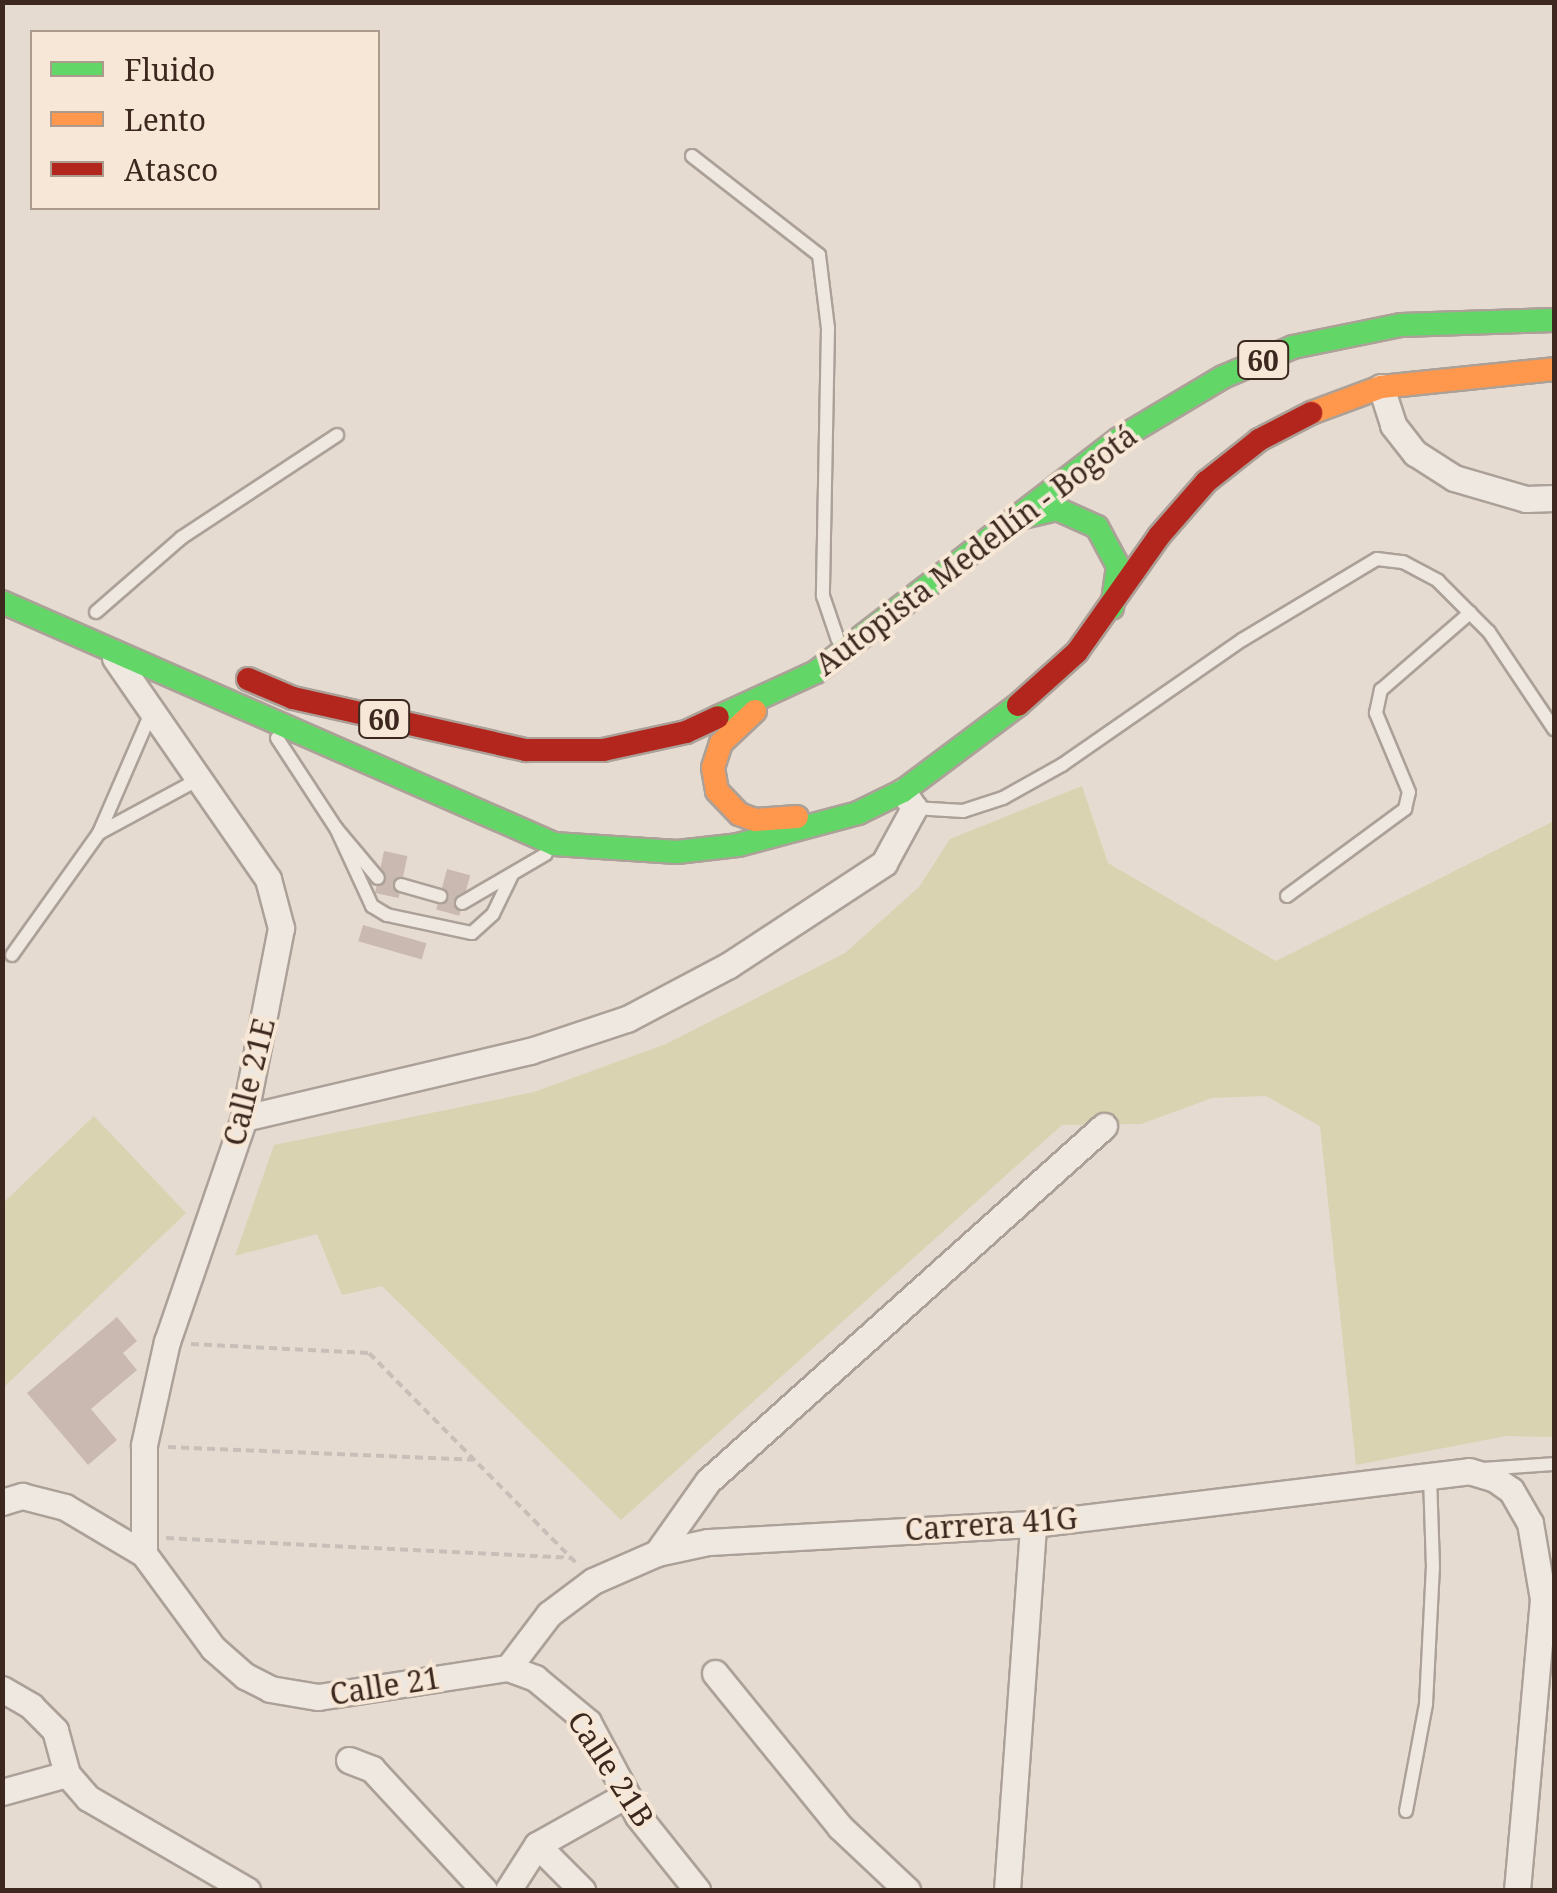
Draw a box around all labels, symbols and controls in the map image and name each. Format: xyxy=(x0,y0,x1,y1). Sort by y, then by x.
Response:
legend xyxy=(30,30,380,210)
text: Fluido xyxy=(124,49,215,90)
text: Lento xyxy=(124,99,206,140)
text: Atasco xyxy=(124,149,218,190)
road number: 60 xyxy=(1236,337,1290,383)
street label: Autopista Medellín - Bogotá xyxy=(808,417,1144,683)
road number: 60 xyxy=(356,696,412,742)
street label: Calle 21E xyxy=(216,1015,282,1149)
street label: Carrera 41G xyxy=(904,1500,1078,1548)
street label: Calle 21 xyxy=(327,1660,443,1712)
street label: Calle 21B xyxy=(560,1704,662,1834)

